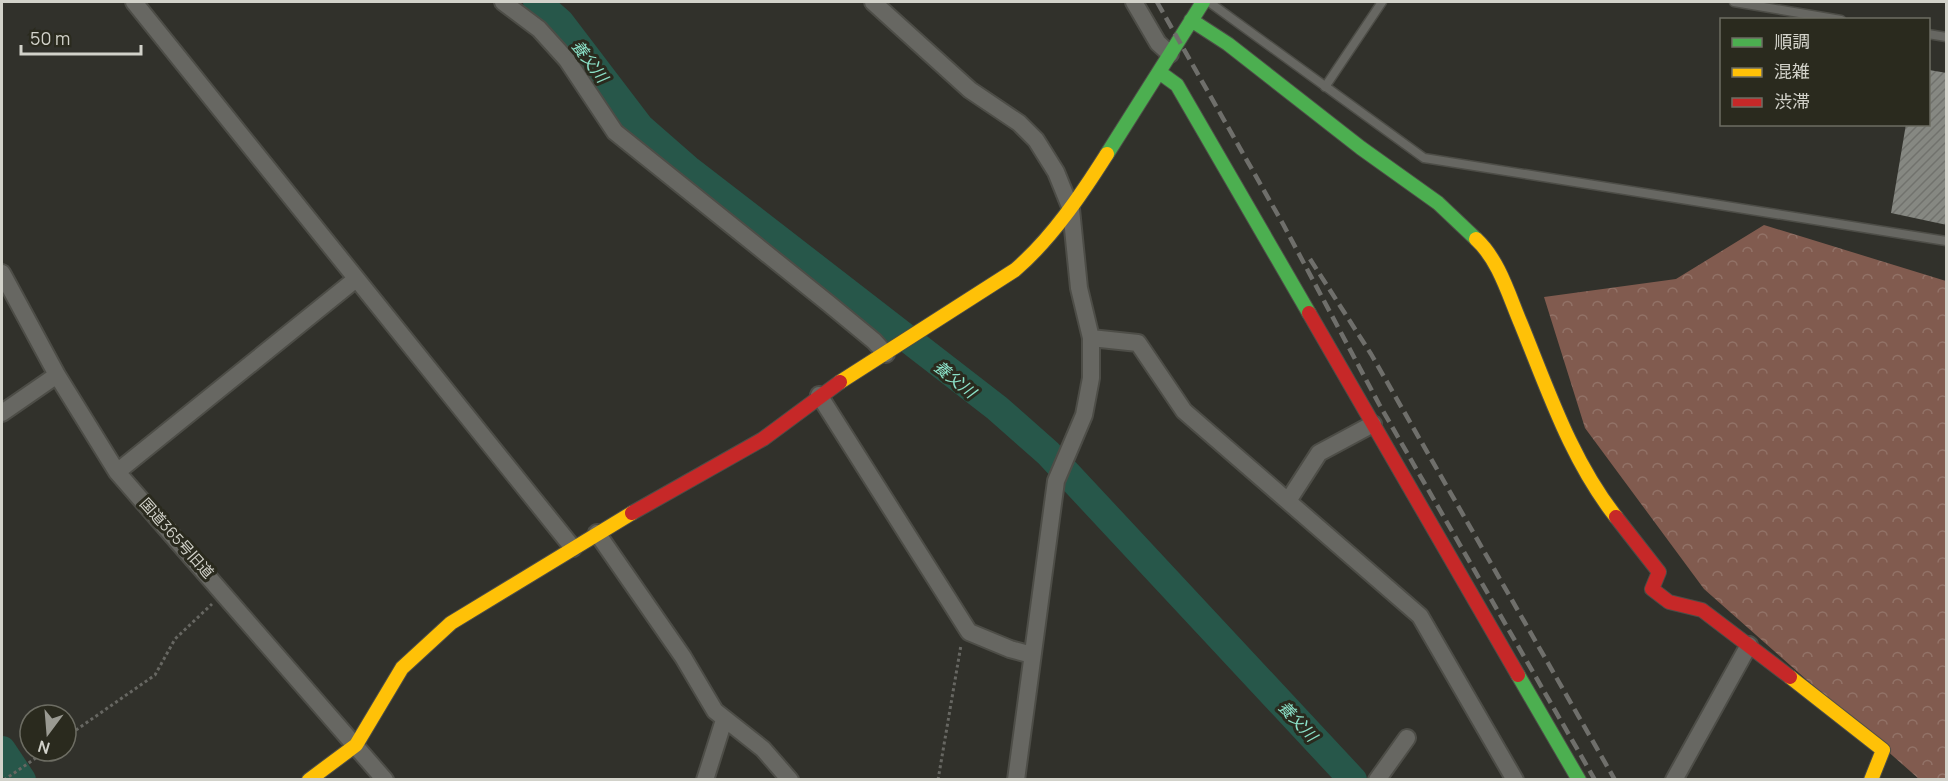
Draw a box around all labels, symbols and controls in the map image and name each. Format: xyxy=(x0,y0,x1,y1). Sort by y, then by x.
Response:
scale bar xyxy=(21,18,141,56)
legend xyxy=(1720,18,1930,126)
text: 50 m xyxy=(30,26,70,50)
text: 順調 xyxy=(1774,29,1810,53)
water label: 養父川 xyxy=(567,35,614,88)
text: 混雑 xyxy=(1774,59,1810,83)
text: 渋滞 xyxy=(1774,89,1810,113)
water label: 養父川 xyxy=(929,355,982,404)
street label: 国道365号旧道 xyxy=(135,493,219,583)
water label: 養父川 xyxy=(1274,696,1324,748)
north arrow xyxy=(18,703,78,763)
text: N xyxy=(35,735,52,760)

